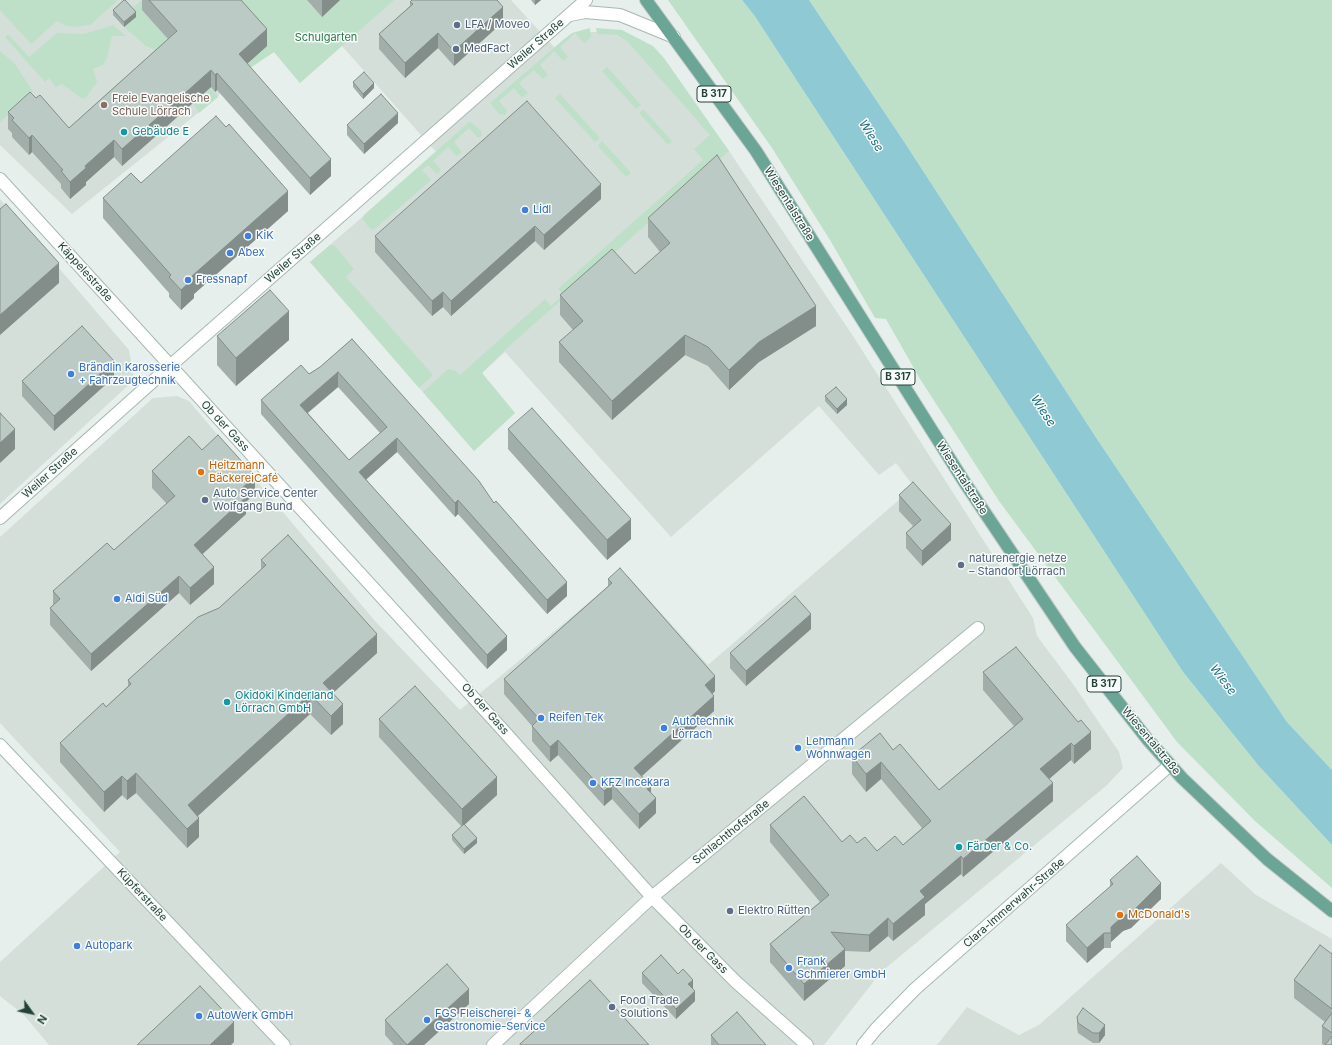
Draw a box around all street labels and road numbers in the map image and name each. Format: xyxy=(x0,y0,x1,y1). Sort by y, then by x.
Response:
street label: Weiler Straße xyxy=(505,16,567,72)
road number: B 317 xyxy=(697,86,731,102)
street label: Wiesentalstraße xyxy=(761,165,817,243)
street label: Weiler Straße xyxy=(262,230,324,286)
street label: Käppelestraße xyxy=(55,240,115,304)
road number: B 317 xyxy=(881,369,915,385)
street label: Ob der Gass xyxy=(198,398,252,454)
street label: Wiesentalstraße xyxy=(934,439,990,517)
street label: Weiler Straße xyxy=(20,445,80,501)
road number: B 317 xyxy=(1087,676,1121,692)
street label: Ob der Gass xyxy=(458,681,512,737)
street label: Wiesentalstraße xyxy=(1119,705,1183,777)
street label: Schlachthofstraße xyxy=(690,797,772,867)
street label: Clara-Immerwahr-Straße xyxy=(961,855,1067,951)
street label: Küpferstraße xyxy=(114,866,170,924)
street label: Ob der Gass xyxy=(675,921,731,977)

